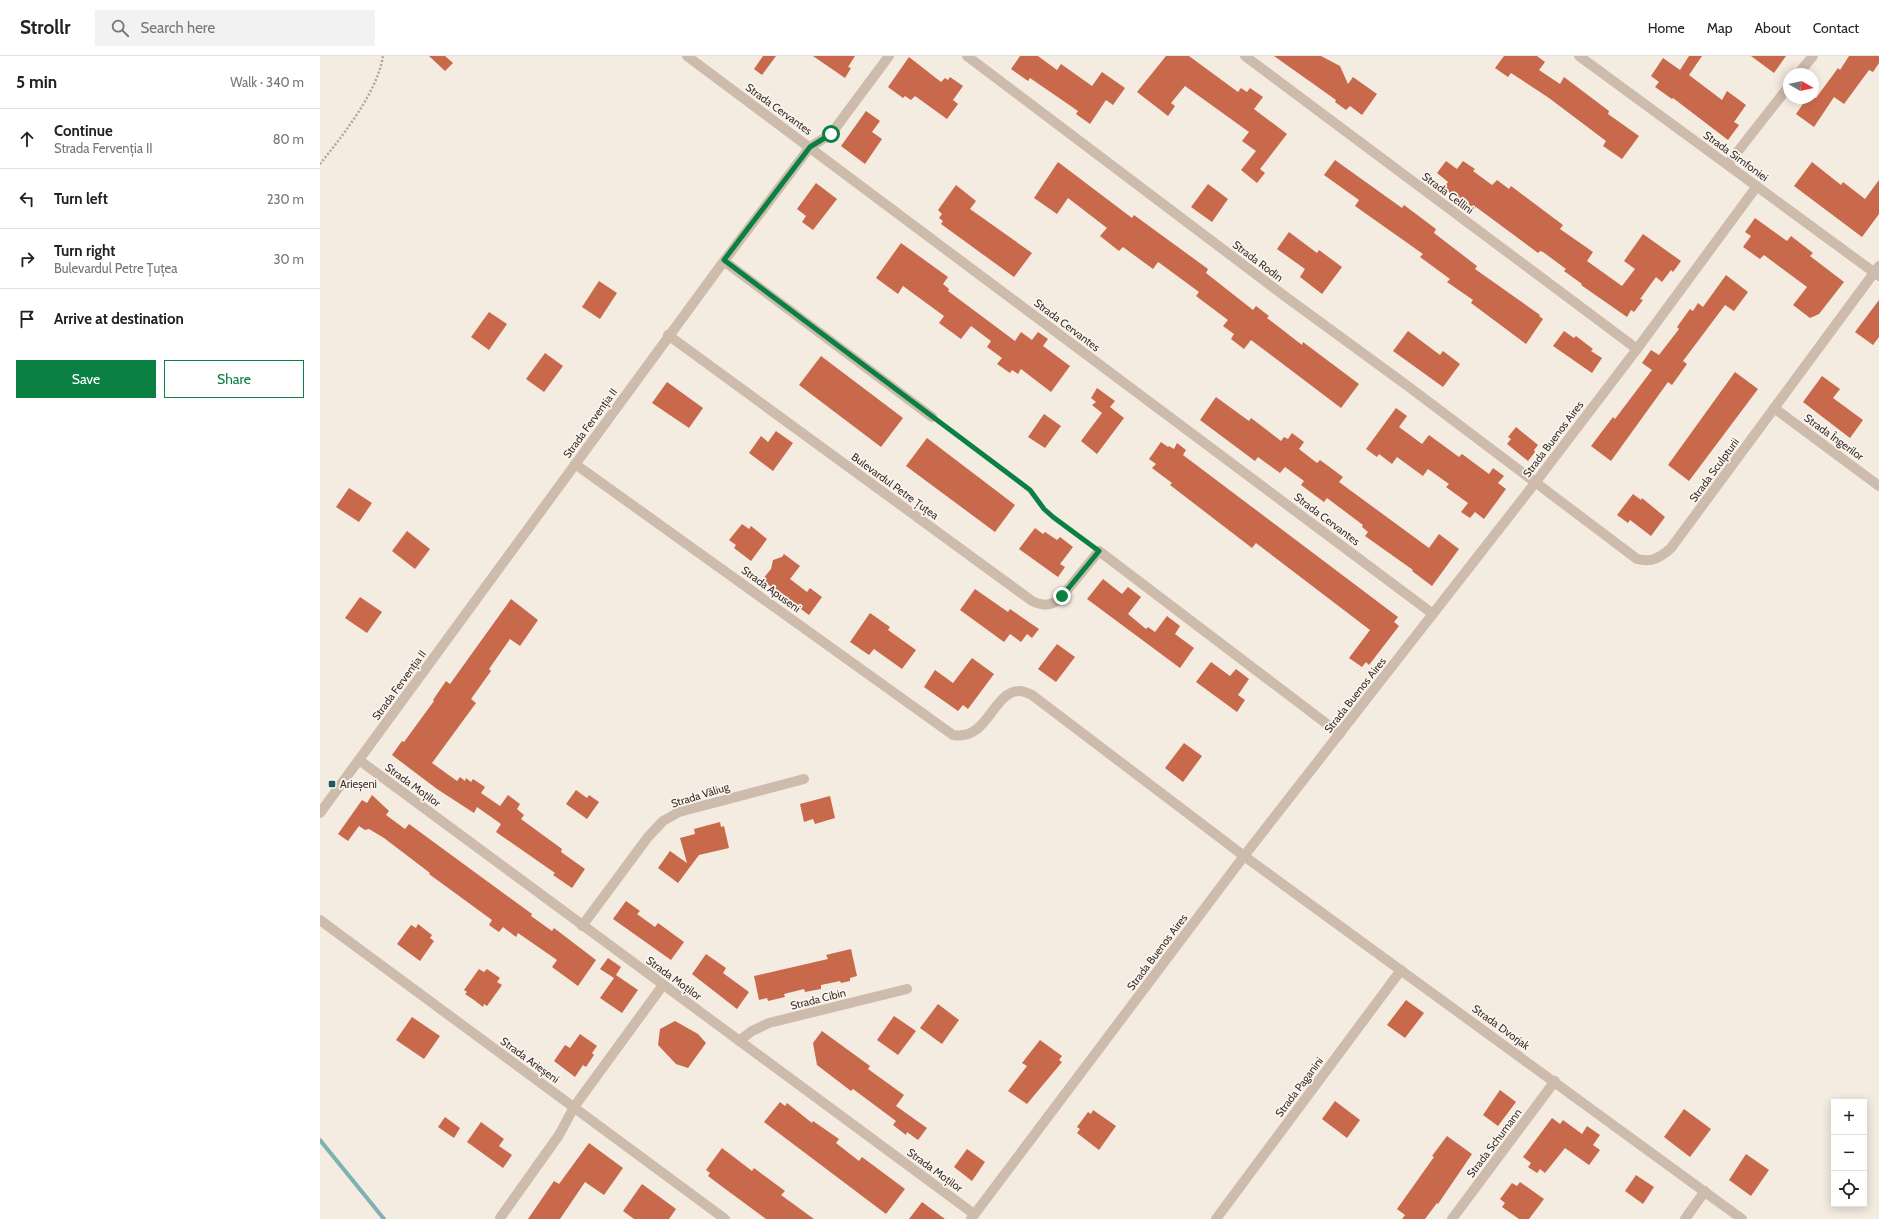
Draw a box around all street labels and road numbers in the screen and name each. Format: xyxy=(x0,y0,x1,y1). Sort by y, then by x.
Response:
street label: Strada Cervantes xyxy=(743,80,815,138)
street label: Strada Simfoniei xyxy=(1701,128,1771,184)
street label: Strada Cellini xyxy=(1420,169,1476,217)
street label: Strada Rodin xyxy=(1230,237,1286,285)
street label: Strada Cervantes xyxy=(1031,296,1103,355)
street label: Strada Fervenția II xyxy=(560,385,621,461)
street label: Strada Buenos Aires xyxy=(1520,398,1587,480)
street label: Strada Îngerilor xyxy=(1801,411,1867,464)
street label: Strada Sculpturii xyxy=(1686,435,1742,505)
street label: Bulevardul Petre Țuțea xyxy=(848,450,942,524)
street label: Strada Cervantes xyxy=(1291,490,1363,549)
street label: Strada Apuseni xyxy=(739,563,803,615)
street label: Strada Fervenția II xyxy=(369,647,430,723)
street label: Strada Buenos Aires xyxy=(1321,654,1389,736)
street label: Strada Moților xyxy=(382,760,444,811)
street label: Strada Văliug xyxy=(669,779,731,810)
street label: Strada Buenos Aires xyxy=(1124,911,1191,993)
street label: Strada Moților xyxy=(643,953,705,1004)
street label: Strada Cibin xyxy=(789,985,847,1013)
street label: Strada Dvorjak xyxy=(1469,1001,1533,1053)
street label: Strada Arieșeni xyxy=(497,1034,562,1087)
street label: Strada Paganini xyxy=(1272,1054,1326,1120)
street label: Strada Schumann xyxy=(1463,1106,1525,1180)
street label: Strada Moților xyxy=(904,1145,966,1196)

